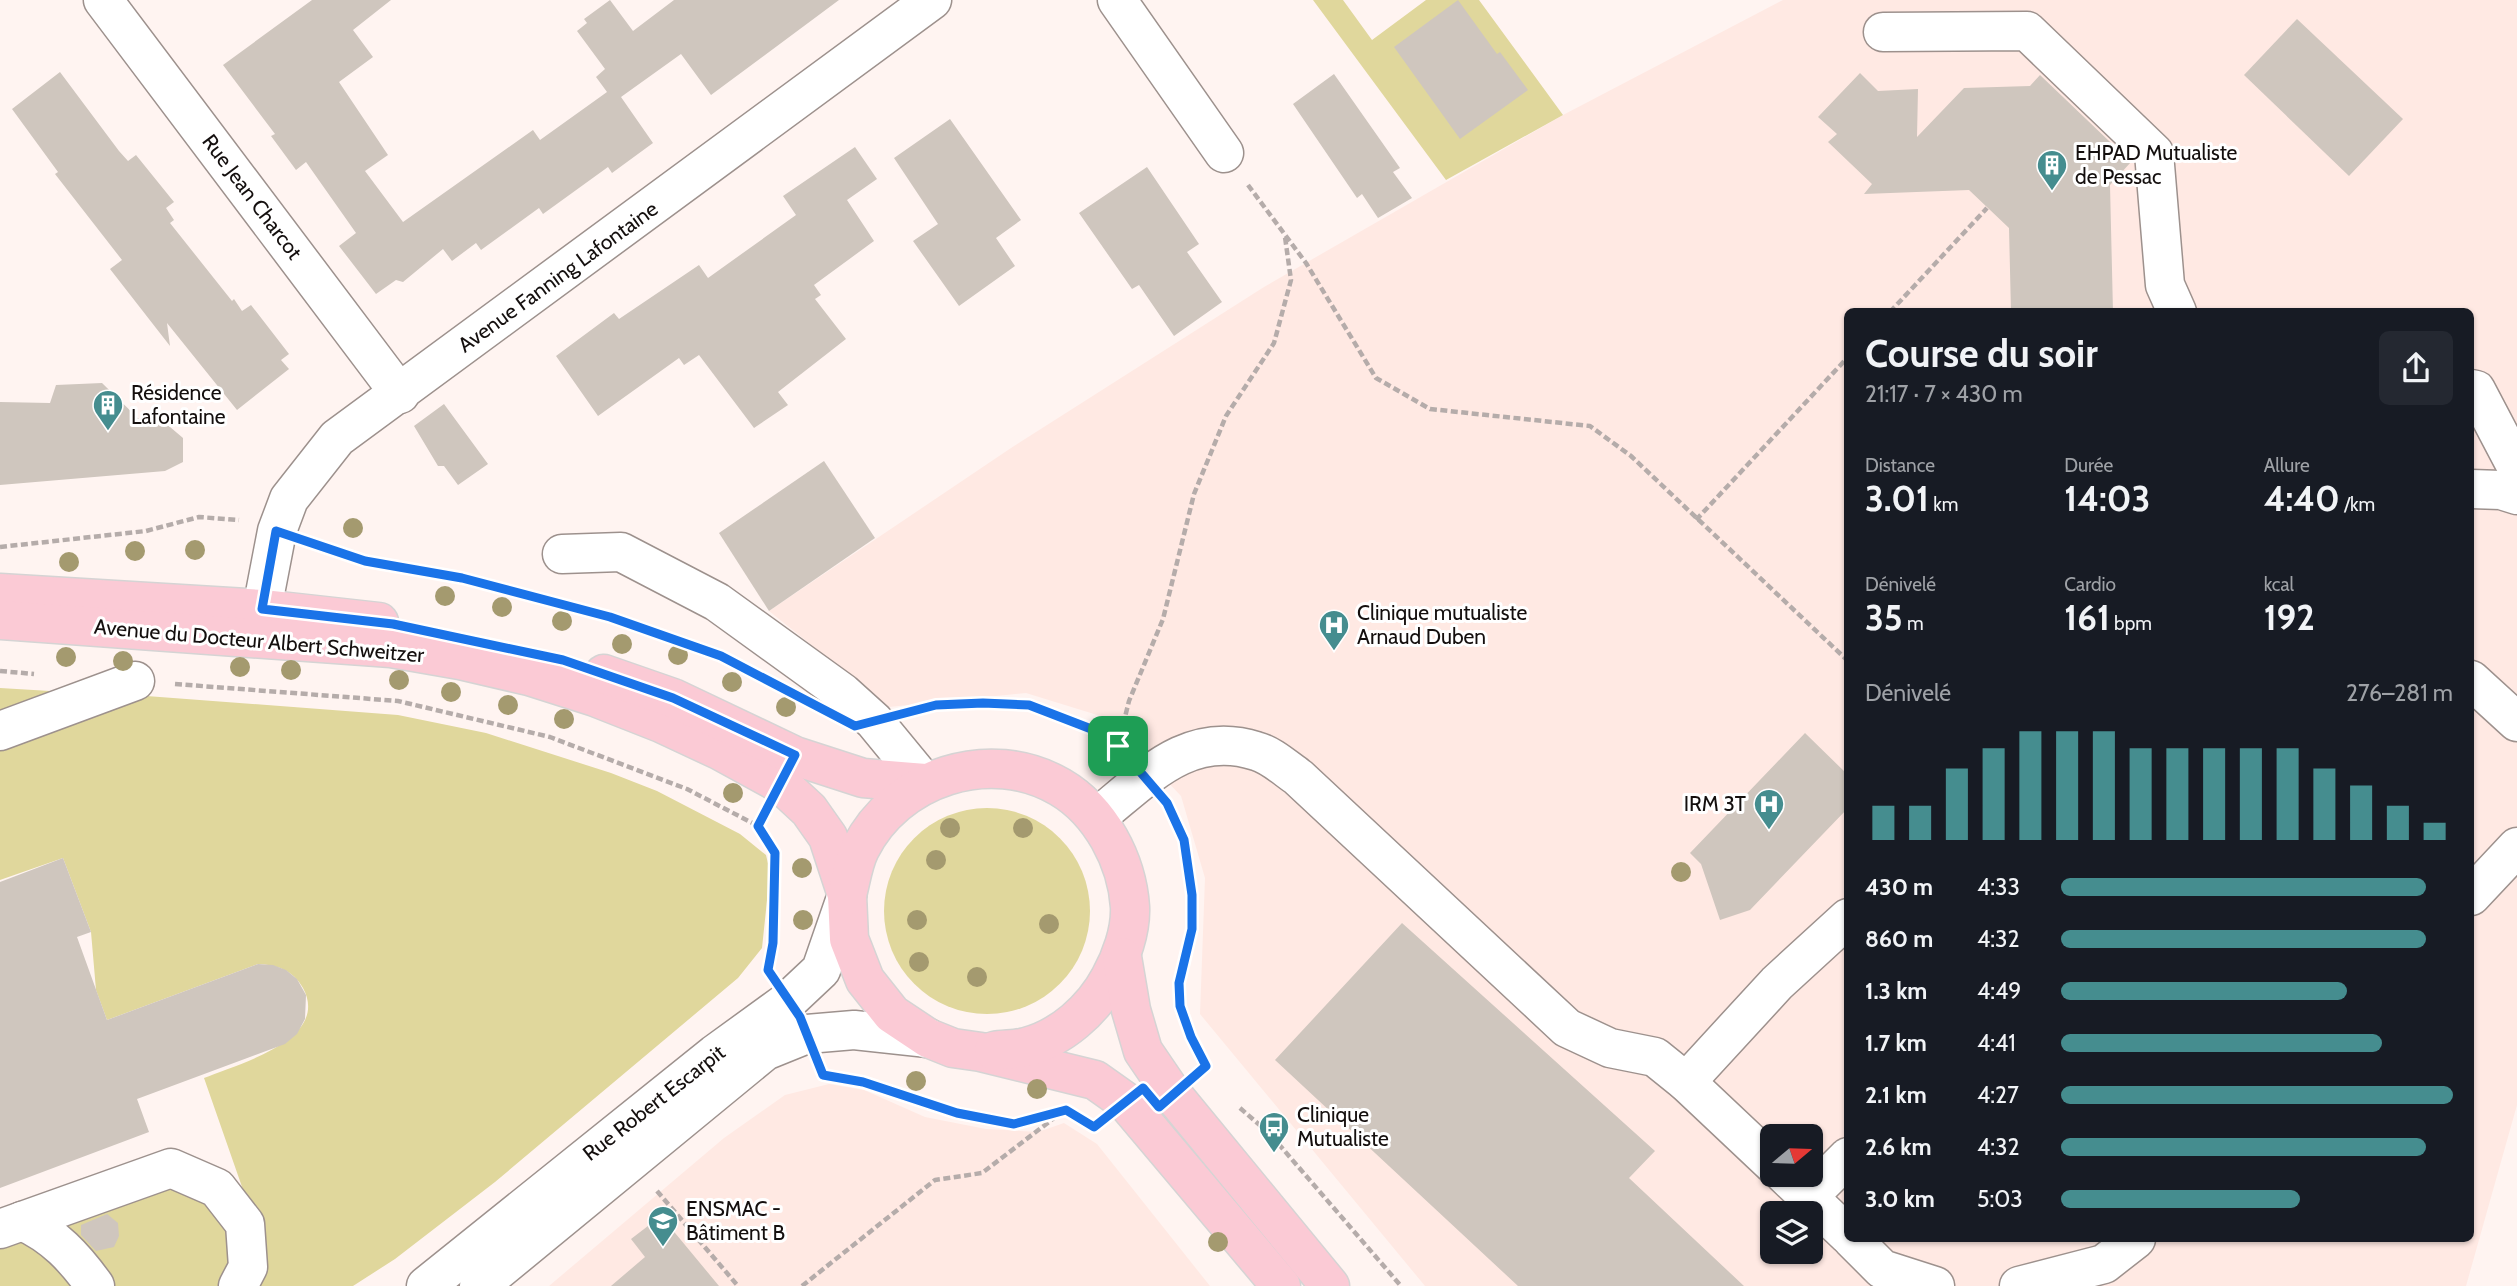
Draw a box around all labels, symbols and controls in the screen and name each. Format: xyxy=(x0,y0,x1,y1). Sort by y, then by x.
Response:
street label: Rue Jean Charcot xyxy=(197,129,307,264)
place label: EHPAD Mutualiste de Pessac xyxy=(2075,140,2238,189)
building icon: EHPAD Mutualiste de Pessac xyxy=(2035,148,2069,192)
street label: Avenue Fanning Lafontaine xyxy=(453,196,663,357)
text: Course du soir xyxy=(1865,330,2098,377)
button: share xyxy=(2379,331,2453,405)
place label: Résidence Lafontaine xyxy=(131,380,226,429)
text: 21:17 · 7 × 430 m xyxy=(1865,380,2023,408)
building icon: Résidence Lafontaine xyxy=(91,388,125,432)
text: Distance xyxy=(1865,454,1935,477)
text: Durée xyxy=(2064,454,2113,477)
text: Allure xyxy=(2264,454,2310,477)
text: 3.01 xyxy=(1865,477,1929,520)
text: 14:03 xyxy=(2064,477,2150,520)
text: 4:40 xyxy=(2264,477,2340,520)
text: km xyxy=(1929,493,1958,516)
text: /km xyxy=(2340,493,2375,516)
text: Dénivelé xyxy=(1865,573,1936,596)
text: Cardio xyxy=(2064,573,2116,596)
text: kcal xyxy=(2264,573,2294,596)
text: 35 xyxy=(1865,596,1903,639)
text: 161 xyxy=(2064,596,2110,639)
text: 192 xyxy=(2264,596,2315,639)
place label: Clinique mutualiste Arnaud Duben xyxy=(1357,600,1527,649)
hospital icon: Clinique mutualiste Arnaud Duben xyxy=(1317,608,1351,652)
text: m xyxy=(1903,612,1924,635)
text: bpm xyxy=(2110,612,2152,635)
street label: Avenue du Docteur Albert Schweitzer xyxy=(93,614,425,667)
text: Dénivelé xyxy=(1865,679,1951,707)
text: 276–281 m xyxy=(2346,679,2453,707)
pin xyxy=(1088,716,1148,776)
icon: arrive xyxy=(1099,727,1137,765)
hospital icon: IRM 3T xyxy=(1752,787,1786,831)
place label: IRM 3T xyxy=(1684,791,1746,816)
text: 430 m xyxy=(1865,873,1933,901)
text: 4:33 xyxy=(1977,873,2020,901)
text: 860 m xyxy=(1865,925,1933,953)
text: 4:32 xyxy=(1977,925,2020,953)
text: 1.3 km xyxy=(1865,977,1927,1005)
text: 4:49 xyxy=(1977,977,2021,1005)
text: 1.7 km xyxy=(1865,1029,1927,1057)
text: 4:41 xyxy=(1977,1029,2016,1057)
street label: Rue Robert Escarpit xyxy=(578,1039,730,1166)
text: 2.1 km xyxy=(1865,1081,1927,1109)
text: 4:27 xyxy=(1977,1081,2019,1109)
place label: Clinique Mutualiste xyxy=(1297,1102,1389,1151)
bus stop icon: Clinique Mutualiste xyxy=(1257,1110,1291,1154)
north arrow xyxy=(1760,1124,1824,1186)
map controls xyxy=(1760,1124,1823,1264)
text: 2.6 km xyxy=(1865,1133,1932,1161)
text: 4:32 xyxy=(1977,1133,2020,1161)
text: 3.0 km xyxy=(1865,1185,1935,1213)
text: 5:03 xyxy=(1977,1185,2023,1213)
place label: ENSMAC - Bâtiment B xyxy=(686,1196,785,1245)
button: layers xyxy=(1760,1201,1823,1264)
school or university icon: ENSMAC - Bâtiment B xyxy=(646,1204,680,1248)

